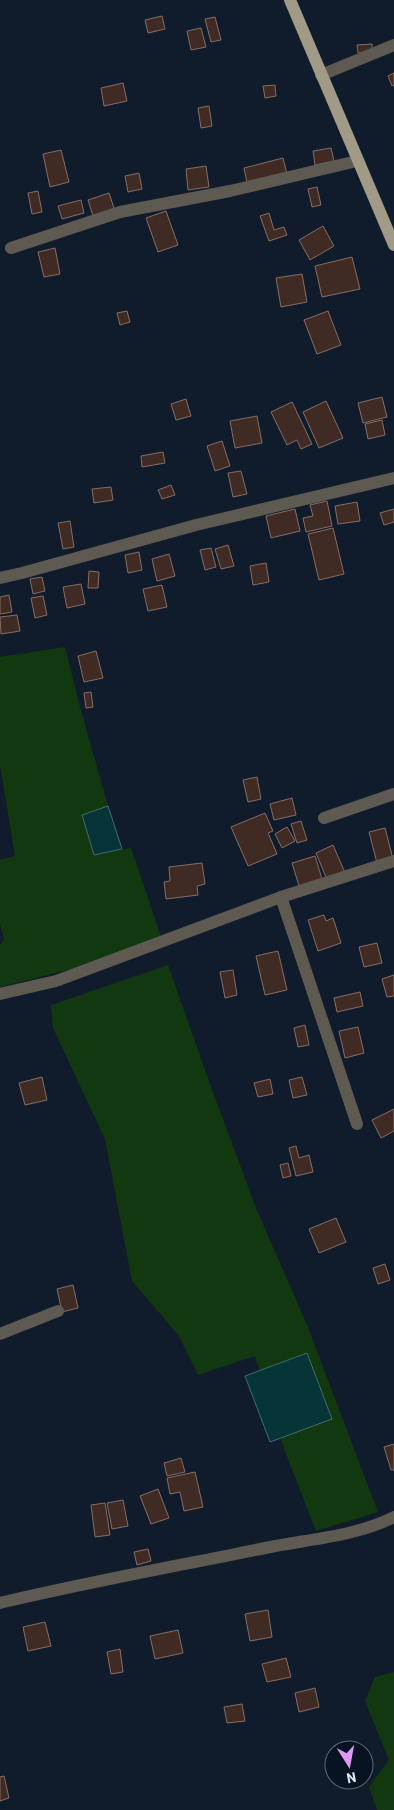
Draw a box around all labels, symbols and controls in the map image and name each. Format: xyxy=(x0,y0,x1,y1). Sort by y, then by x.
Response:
north arrow xyxy=(324,1740,374,1790)
text: N xyxy=(345,1769,358,1787)

